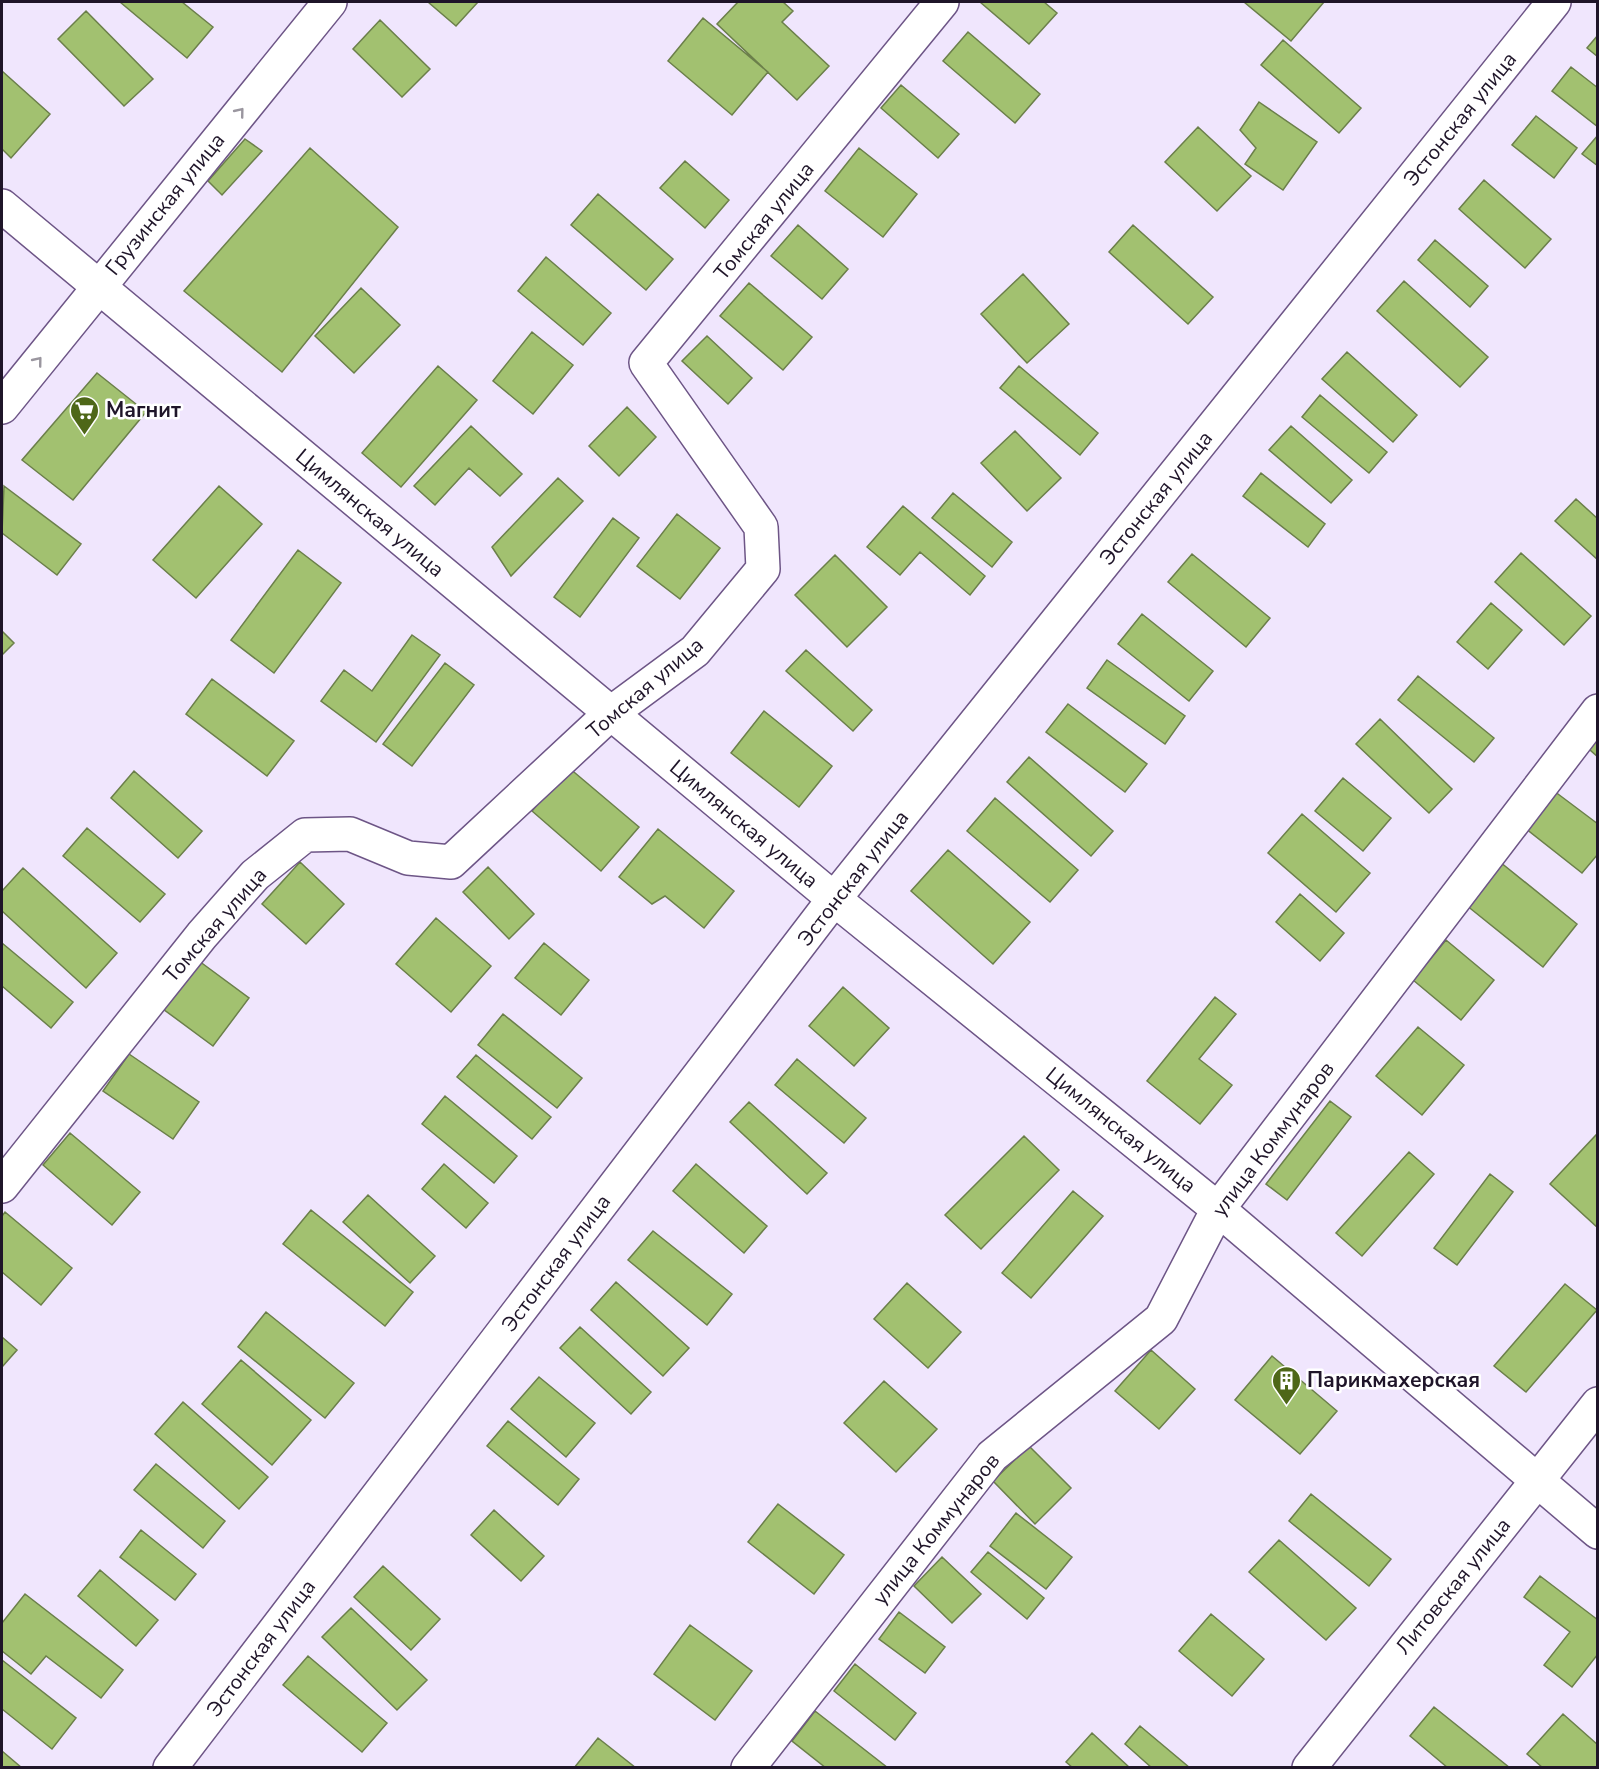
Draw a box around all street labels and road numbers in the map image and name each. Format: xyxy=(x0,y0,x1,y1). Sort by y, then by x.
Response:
street label: Эстонская улица xyxy=(1397,46,1523,192)
street label: Грузинская улица xyxy=(99,127,231,281)
street label: Томская улица xyxy=(708,156,820,286)
street label: Эстонская улица xyxy=(1093,425,1219,571)
street label: Цимлянская улица xyxy=(290,442,450,584)
street label: Томская улица xyxy=(581,631,709,745)
street label: Цимлянская улица xyxy=(664,753,824,895)
street label: Эстонская улица xyxy=(791,804,915,952)
street label: Томская улица xyxy=(157,861,273,989)
street label: улица Коммунаров xyxy=(1205,1056,1341,1222)
street label: Цимлянская улица xyxy=(1040,1061,1202,1199)
street label: Эстонская улица xyxy=(495,1189,617,1337)
street label: улица Коммунаров xyxy=(866,1447,1006,1611)
street label: Литовская улица xyxy=(1389,1512,1517,1660)
street label: Эстонская улица xyxy=(200,1574,322,1722)

